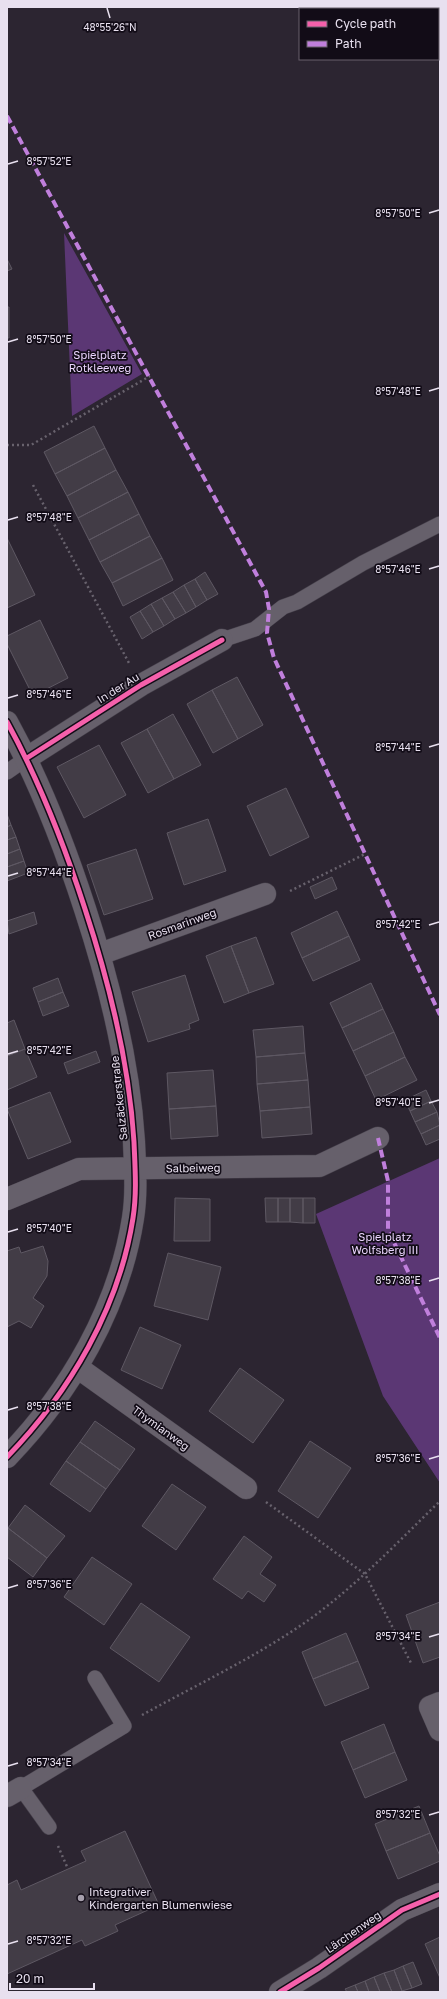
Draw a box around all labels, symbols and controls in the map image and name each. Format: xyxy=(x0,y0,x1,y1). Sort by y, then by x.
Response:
legend xyxy=(299,8,439,60)
text: Cycle path xyxy=(335,16,396,31)
text: 48°55'26"N xyxy=(83,21,137,33)
text: Path xyxy=(335,36,362,51)
text: 8°57'52"E xyxy=(27,155,71,167)
text: 8°57'50"E xyxy=(375,207,421,219)
text: 8°57'50"E xyxy=(26,333,72,345)
park label: Spielplatz Rotkleeweg xyxy=(69,348,131,374)
text: 8°57'48"E xyxy=(375,385,421,397)
text: 8°57'48"E xyxy=(26,511,72,523)
text: 8°57'46"E xyxy=(375,563,421,575)
street label: In der Au xyxy=(94,670,141,706)
text: 8°57'46"E xyxy=(26,688,72,700)
text: 8°57'44"E xyxy=(375,741,421,753)
text: 8°57'44"E xyxy=(26,866,72,878)
street label: Rosmarinweg xyxy=(146,905,218,942)
text: 8°57'42"E xyxy=(375,918,421,930)
text: 8°57'42"E xyxy=(26,1044,72,1056)
street label: Salzäckerstraße xyxy=(108,1055,129,1141)
text: 8°57'40"E xyxy=(375,1096,421,1108)
street label: Salbeiweg xyxy=(165,1161,221,1174)
text: 8°57'40"E xyxy=(26,1222,72,1234)
park label: Spielplatz Wolfsberg III xyxy=(351,1230,419,1256)
text: 8°57'38"E xyxy=(375,1274,421,1286)
text: 8°57'38"E xyxy=(26,1400,72,1412)
street label: Thymianweg xyxy=(130,1403,192,1453)
text: 8°57'36"E xyxy=(375,1452,421,1464)
text: 8°57'36"E xyxy=(26,1578,72,1590)
text: 8°57'34"E xyxy=(375,1630,421,1642)
text: 8°57'34"E xyxy=(26,1756,72,1768)
text: 8°57'32"E xyxy=(376,1808,420,1820)
place label: Integrativer Kindergarten Blumenwiese xyxy=(89,1885,232,1911)
marker: Integrativer Kindergarten Blumenwiese xyxy=(76,1893,86,1903)
street label: Lärchenweg xyxy=(323,1908,383,1955)
text: 8°57'32"E xyxy=(27,1934,71,1946)
scale bar xyxy=(10,1965,94,1991)
text: 20 m xyxy=(16,1971,44,1986)

